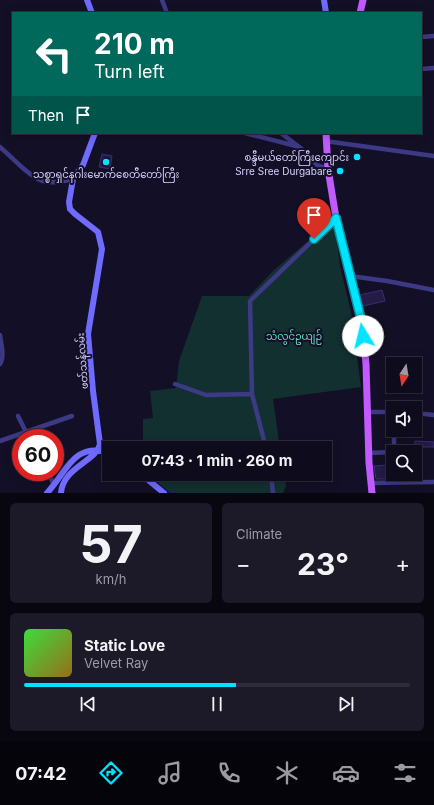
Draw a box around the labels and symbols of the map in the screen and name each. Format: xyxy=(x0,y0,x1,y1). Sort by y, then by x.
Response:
place label: စန္ဒီမယ်တော်ကြီးကျောင်း xyxy=(244,150,349,166)
marker: စန္ဒီမယ်တော်ကြီးကျောင်း xyxy=(352,152,362,162)
marker: သစ္စာရှင်နဂါးမောက်စေတီတော်ကြီး xyxy=(101,157,111,167)
place label: Srre Sree Durgabare xyxy=(235,165,332,177)
marker: Srre Sree Durgabare xyxy=(335,166,345,176)
place label: သစ္စာရှင်နဂါးမောက်စေတီတော်ကြီး xyxy=(33,167,179,183)
pin xyxy=(297,198,331,239)
position arrow xyxy=(342,315,384,357)
park label: သံလွင်ဥယျဉ် xyxy=(266,329,322,345)
street label: ဖတ်သန်လမ်း xyxy=(73,332,93,390)
north arrow xyxy=(386,357,422,393)
speed limit sign: 60 xyxy=(12,429,64,481)

